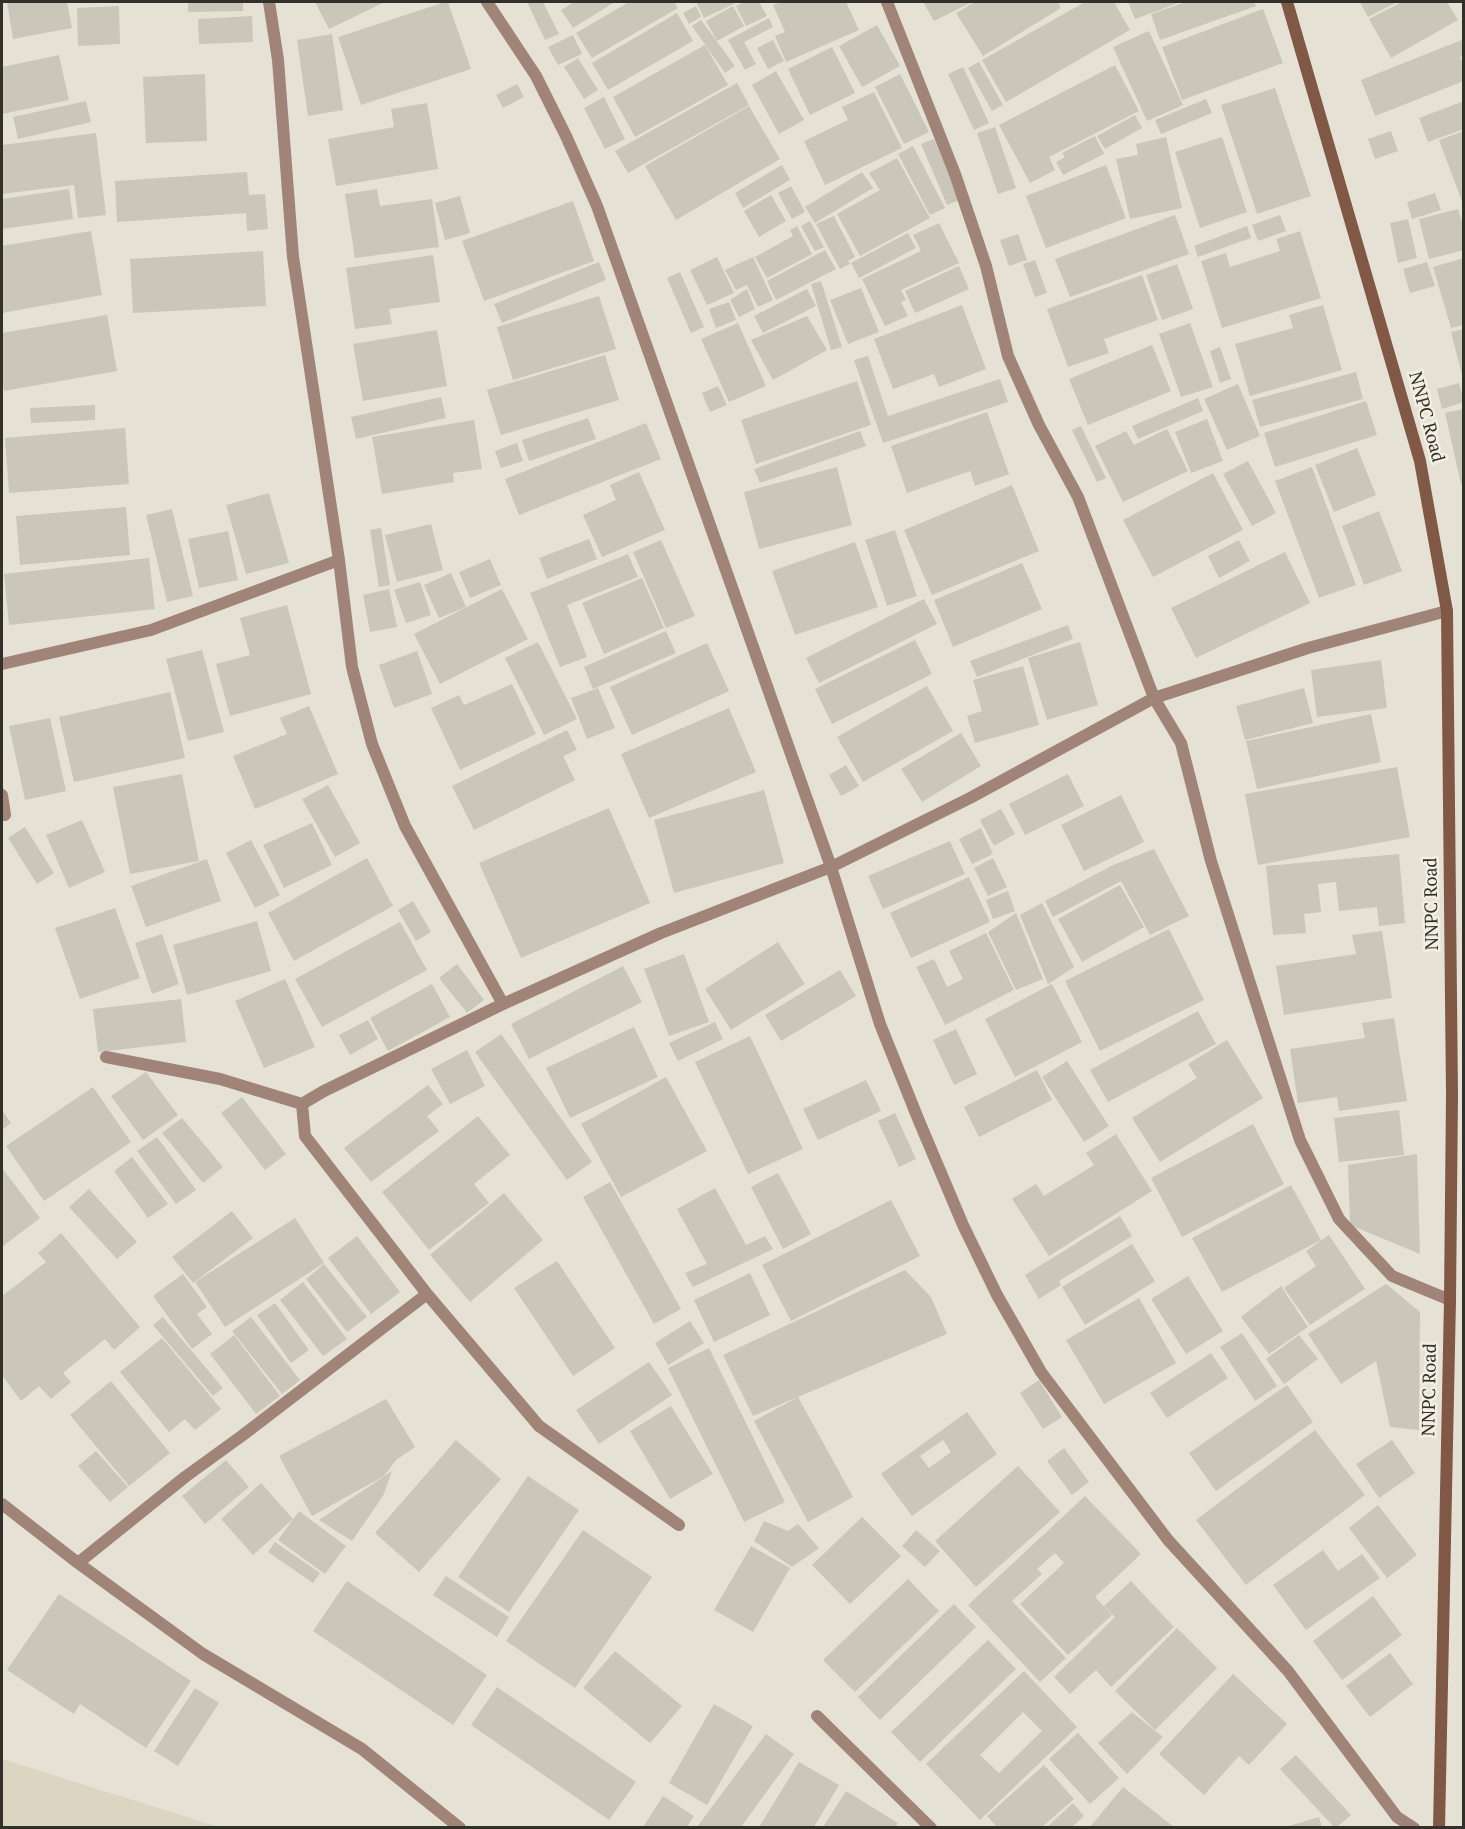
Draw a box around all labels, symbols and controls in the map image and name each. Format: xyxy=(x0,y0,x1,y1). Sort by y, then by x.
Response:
street label: NNPC Road xyxy=(1404,369,1448,465)
street label: NNPC Road xyxy=(1420,857,1444,951)
street label: NNPC Road xyxy=(1418,1343,1442,1437)

